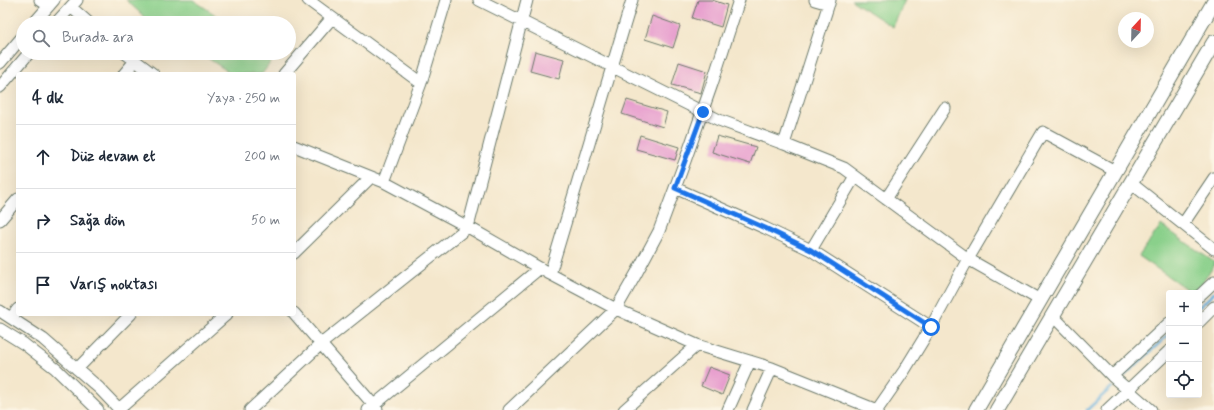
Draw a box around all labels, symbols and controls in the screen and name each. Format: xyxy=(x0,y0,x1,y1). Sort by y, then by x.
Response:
north arrow xyxy=(1118,12,1154,48)
search box xyxy=(16,16,296,60)
icon: search xyxy=(30,27,52,49)
text: Burada ara xyxy=(62,28,134,48)
text: 4 dk xyxy=(32,87,64,109)
text: Yaya · 250 m xyxy=(207,90,280,107)
route end xyxy=(694,103,712,121)
icon: ahead xyxy=(32,146,54,168)
text: Düz devam et xyxy=(70,147,155,167)
text: 200 m xyxy=(245,148,280,165)
icon: right xyxy=(32,210,54,232)
text: Sağa dön xyxy=(70,211,125,231)
text: 50 m xyxy=(251,212,280,229)
icon: arrive xyxy=(32,274,54,296)
text: Varış noktası xyxy=(70,275,158,295)
map controls xyxy=(1166,290,1202,398)
button: + xyxy=(1166,290,1202,326)
route start xyxy=(922,318,940,336)
button: − xyxy=(1166,326,1202,362)
button: locate xyxy=(1166,362,1202,398)

